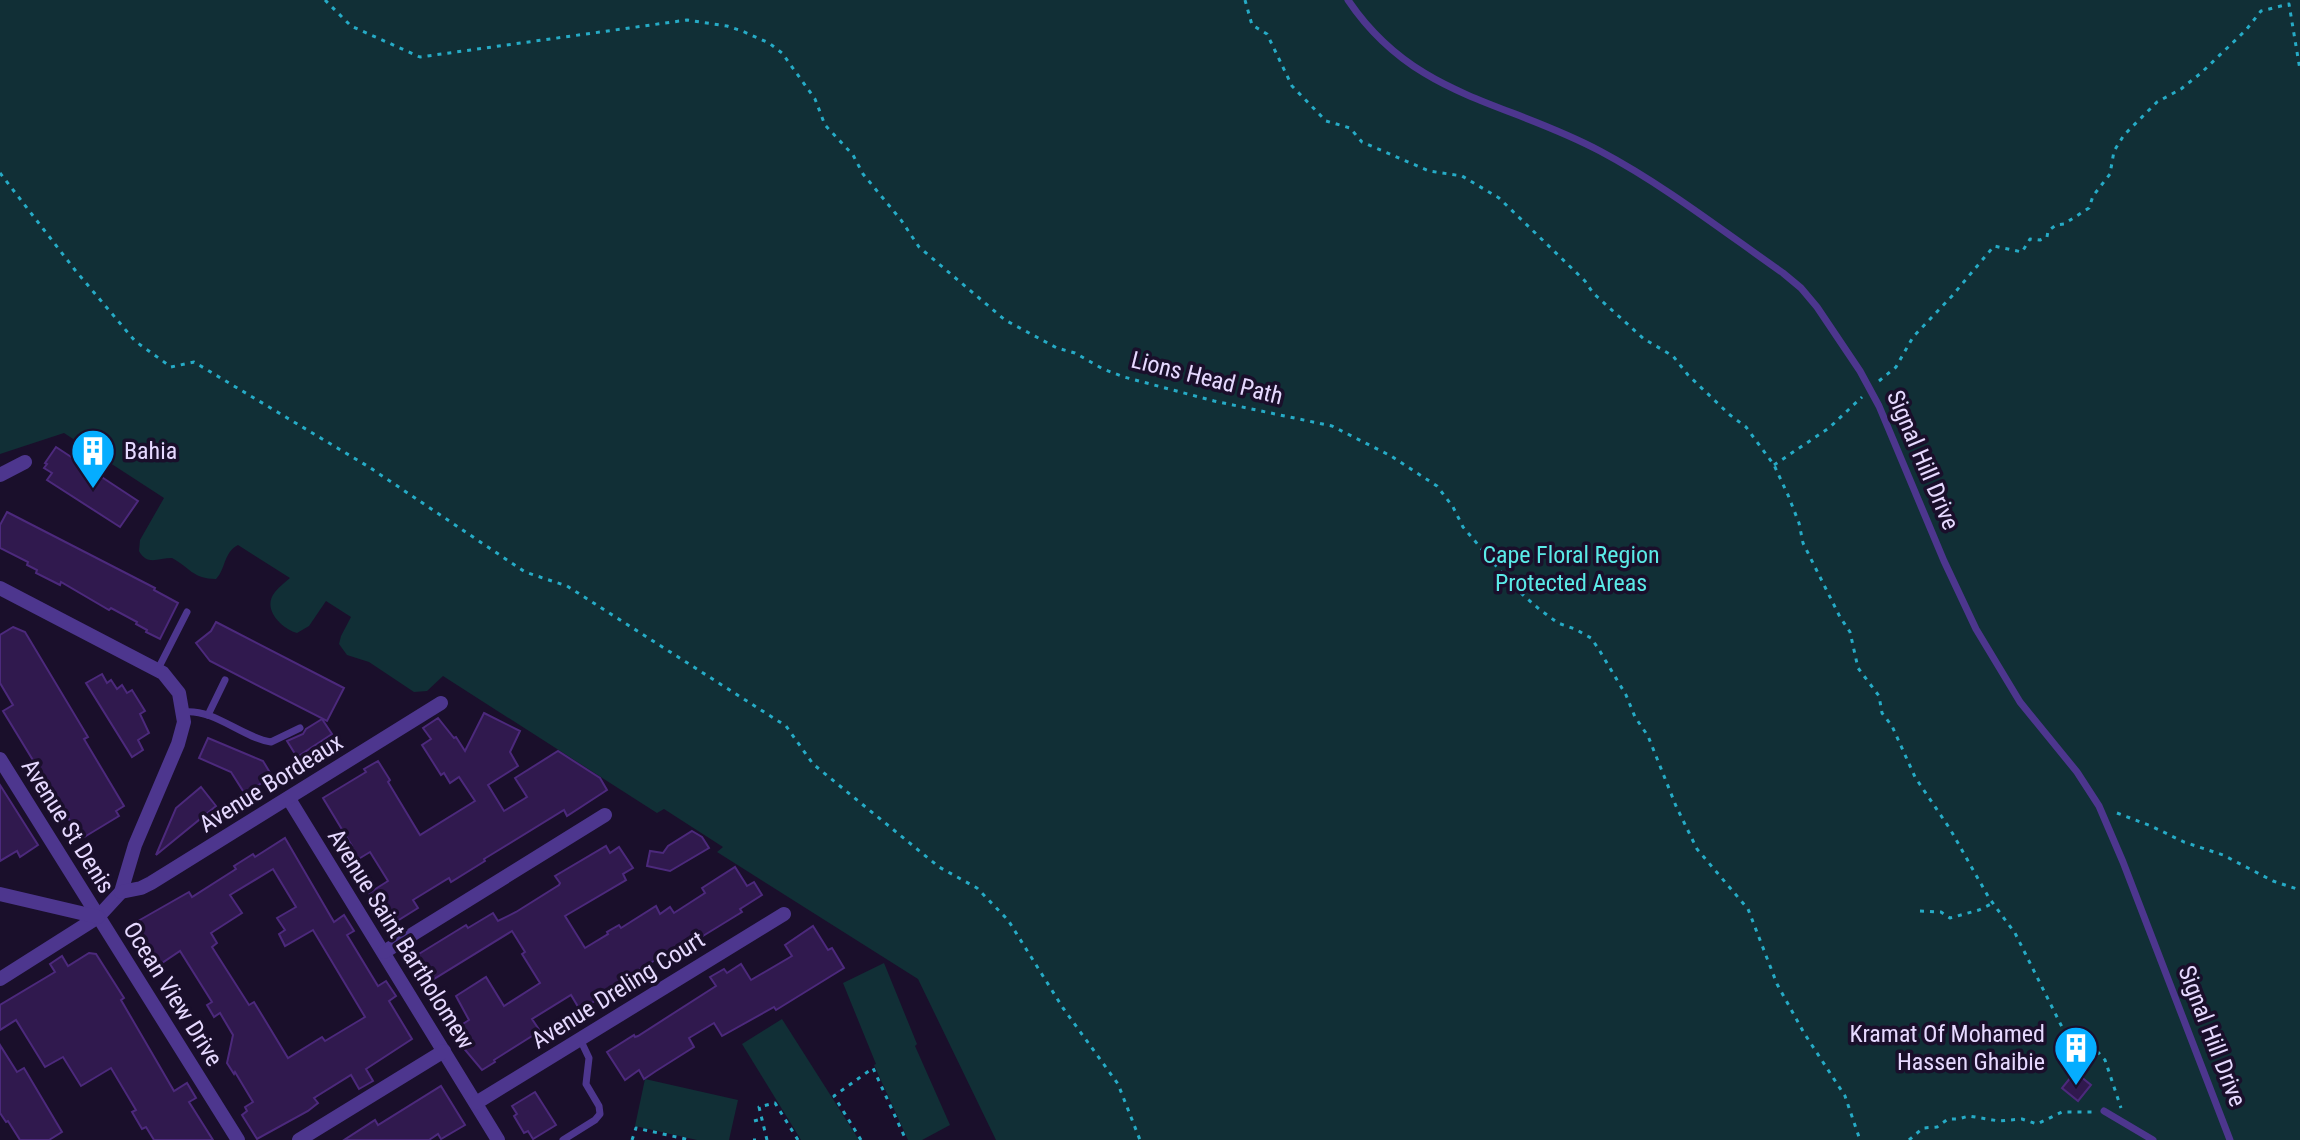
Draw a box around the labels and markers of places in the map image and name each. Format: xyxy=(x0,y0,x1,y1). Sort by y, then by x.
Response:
building icon: Bahia xyxy=(69,427,117,490)
place label: Bahia xyxy=(124,437,177,465)
place label: Kramat Of Mohamed Hassen Ghaibie xyxy=(1849,1020,2045,1076)
building icon: Kramat Of Mohamed Hassen Ghaibie xyxy=(2052,1024,2100,1087)

